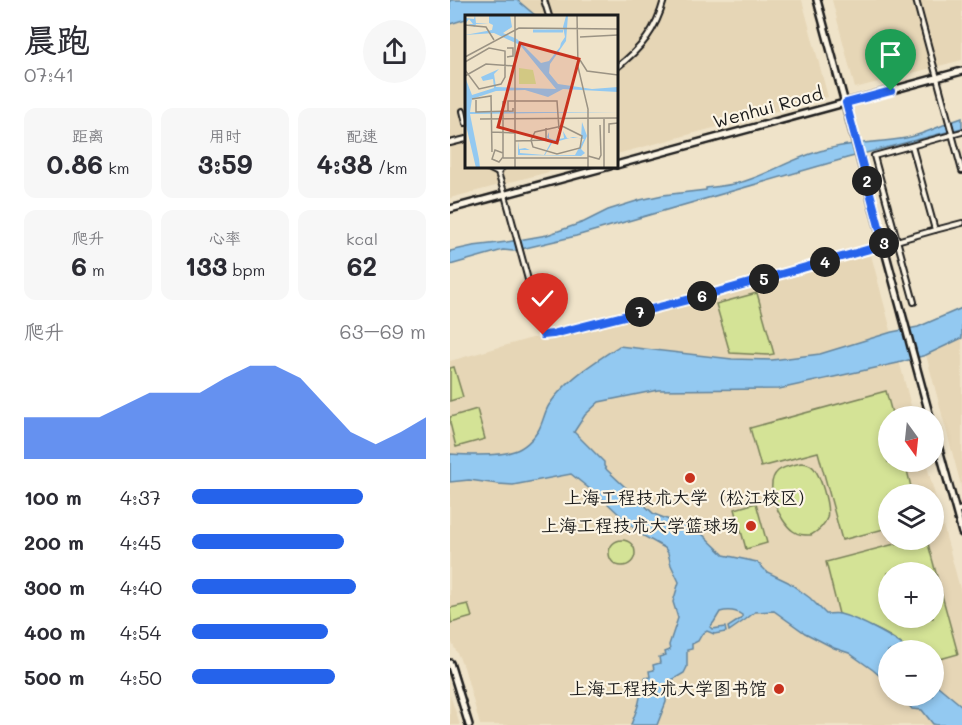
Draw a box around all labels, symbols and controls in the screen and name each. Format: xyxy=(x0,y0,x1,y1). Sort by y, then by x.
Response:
inset map xyxy=(465,15,618,168)
text: 晨跑 xyxy=(24,17,90,60)
button: share xyxy=(363,20,426,83)
pin xyxy=(865,29,916,91)
icon: arrive xyxy=(874,38,907,71)
text: 07:41 xyxy=(24,61,74,87)
street label: Wenhui Road xyxy=(710,81,825,133)
text: 距离 xyxy=(72,125,104,146)
text: 用时 xyxy=(209,125,241,146)
text: 配速 xyxy=(346,125,378,146)
text: 0.86 xyxy=(47,147,103,181)
text: 3:59 xyxy=(198,147,252,181)
text: 4:38 xyxy=(316,147,373,181)
text: km xyxy=(103,157,129,178)
text: /km xyxy=(373,157,408,178)
pin: 2 xyxy=(852,166,882,196)
text: 2 xyxy=(863,170,871,191)
text: 爬升 xyxy=(72,227,104,248)
text: 心率 xyxy=(209,227,241,248)
text: kcal xyxy=(346,228,378,249)
pin: 3 xyxy=(869,228,899,258)
text: 3 xyxy=(879,232,889,253)
pin: 4 xyxy=(810,247,840,277)
text: 6 xyxy=(71,249,87,283)
text: 133 xyxy=(185,249,227,283)
text: 62 xyxy=(347,249,377,283)
text: 4 xyxy=(820,251,830,272)
text: m xyxy=(87,259,105,280)
text: bpm xyxy=(227,259,265,280)
pin: 5 xyxy=(749,264,779,294)
text: 5 xyxy=(759,268,769,289)
pin xyxy=(517,273,568,335)
pin: 6 xyxy=(687,281,717,311)
icon: check xyxy=(526,282,559,315)
text: 6 xyxy=(697,285,707,306)
pin: 7 xyxy=(625,297,655,327)
text: 7 xyxy=(636,301,644,322)
text: 爬升 xyxy=(24,318,64,344)
text: 63–69 m xyxy=(340,318,426,344)
north arrow xyxy=(878,406,944,472)
map controls xyxy=(878,406,944,706)
marker: 上海工程技术大学（松江校区） xyxy=(683,471,697,485)
text: 100 m xyxy=(24,484,82,510)
text: 4:37 xyxy=(120,484,161,510)
button: layers xyxy=(878,484,944,550)
place label: 上海工程技术大学（松江校区） xyxy=(564,485,816,509)
place label: 上海工程技术大学篮球场 xyxy=(541,513,739,537)
marker: 上海工程技术大学篮球场 xyxy=(744,519,758,533)
text: 200 m xyxy=(24,529,84,555)
text: 4:45 xyxy=(120,529,161,555)
button: + xyxy=(878,562,944,628)
text: 300 m xyxy=(24,574,85,600)
text: 4:40 xyxy=(120,574,162,600)
text: 400 m xyxy=(24,619,85,645)
text: 4:54 xyxy=(120,619,161,645)
button: − xyxy=(878,640,944,706)
text: 500 m xyxy=(24,664,84,690)
text: 4:50 xyxy=(120,664,162,690)
place label: 上海工程技术大学图书馆 xyxy=(569,676,767,700)
marker: 上海工程技术大学图书馆 xyxy=(772,682,786,696)

